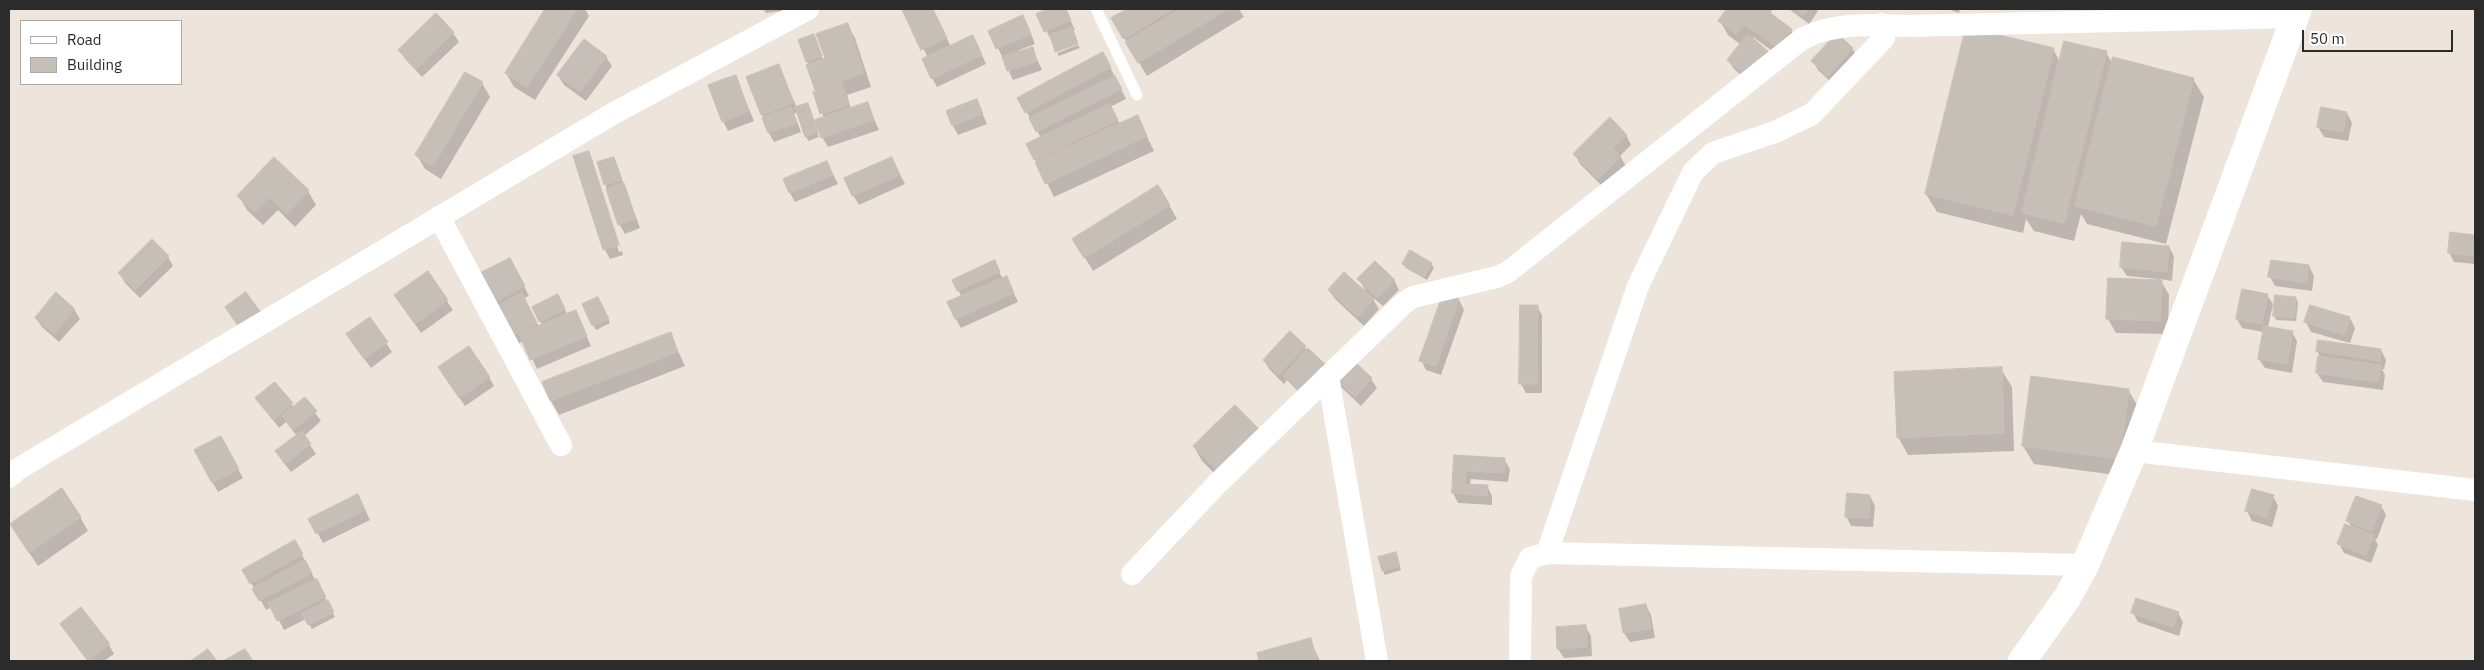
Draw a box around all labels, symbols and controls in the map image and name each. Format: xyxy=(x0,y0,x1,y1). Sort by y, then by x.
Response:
legend xyxy=(20,20,182,85)
scale bar xyxy=(2304,20,2455,52)
text: 50 m xyxy=(2310,29,2345,48)
text: Road xyxy=(67,30,102,49)
text: Building xyxy=(67,55,122,74)

